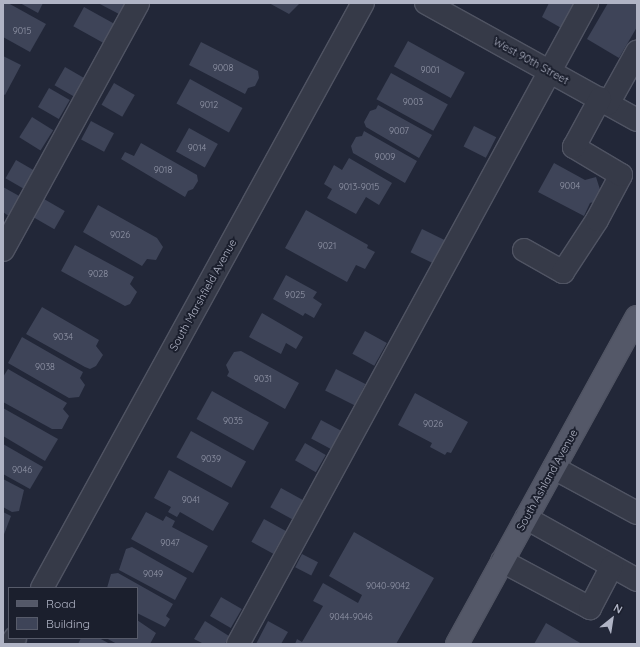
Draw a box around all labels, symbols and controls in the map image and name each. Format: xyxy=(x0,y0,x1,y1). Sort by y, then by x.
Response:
house number: 9015 xyxy=(13,26,31,36)
street label: West 90th Street xyxy=(491,35,571,87)
house number: 9008 xyxy=(213,63,233,73)
house number: 9001 xyxy=(420,65,440,75)
house number: 9003 xyxy=(403,97,423,107)
house number: 9012 xyxy=(200,100,218,110)
house number: 9007 xyxy=(389,126,409,136)
house number: 9014 xyxy=(188,143,206,153)
house number: 9009 xyxy=(375,152,395,162)
house number: 9018 xyxy=(154,165,172,175)
house number: 9004 xyxy=(560,181,580,191)
house number: 9013-9015 xyxy=(339,182,379,192)
house number: 9026 xyxy=(110,230,130,240)
street label: South Marshfield Avenue xyxy=(167,237,239,353)
house number: 9021 xyxy=(318,241,336,251)
house number: 9028 xyxy=(88,269,108,279)
house number: 9025 xyxy=(285,290,305,300)
house number: 9034 xyxy=(53,332,73,342)
house number: 9038 xyxy=(35,362,55,372)
house number: 9031 xyxy=(254,374,272,384)
house number: 9035 xyxy=(223,416,243,426)
house number: 9026 xyxy=(423,419,443,429)
street label: South Ashland Avenue xyxy=(514,427,580,533)
house number: 9039 xyxy=(201,454,221,464)
house number: 9046 xyxy=(12,465,32,475)
house number: 9041 xyxy=(182,495,200,505)
house number: 9047 xyxy=(160,538,180,548)
house number: 9049 xyxy=(143,569,163,579)
house number: 9040-9042 xyxy=(366,581,410,591)
legend xyxy=(8,587,138,639)
text: Road xyxy=(46,596,76,611)
north arrow xyxy=(592,599,632,639)
text: N xyxy=(611,601,625,617)
house number: 9044-9046 xyxy=(329,612,373,622)
text: Building xyxy=(46,616,90,631)

